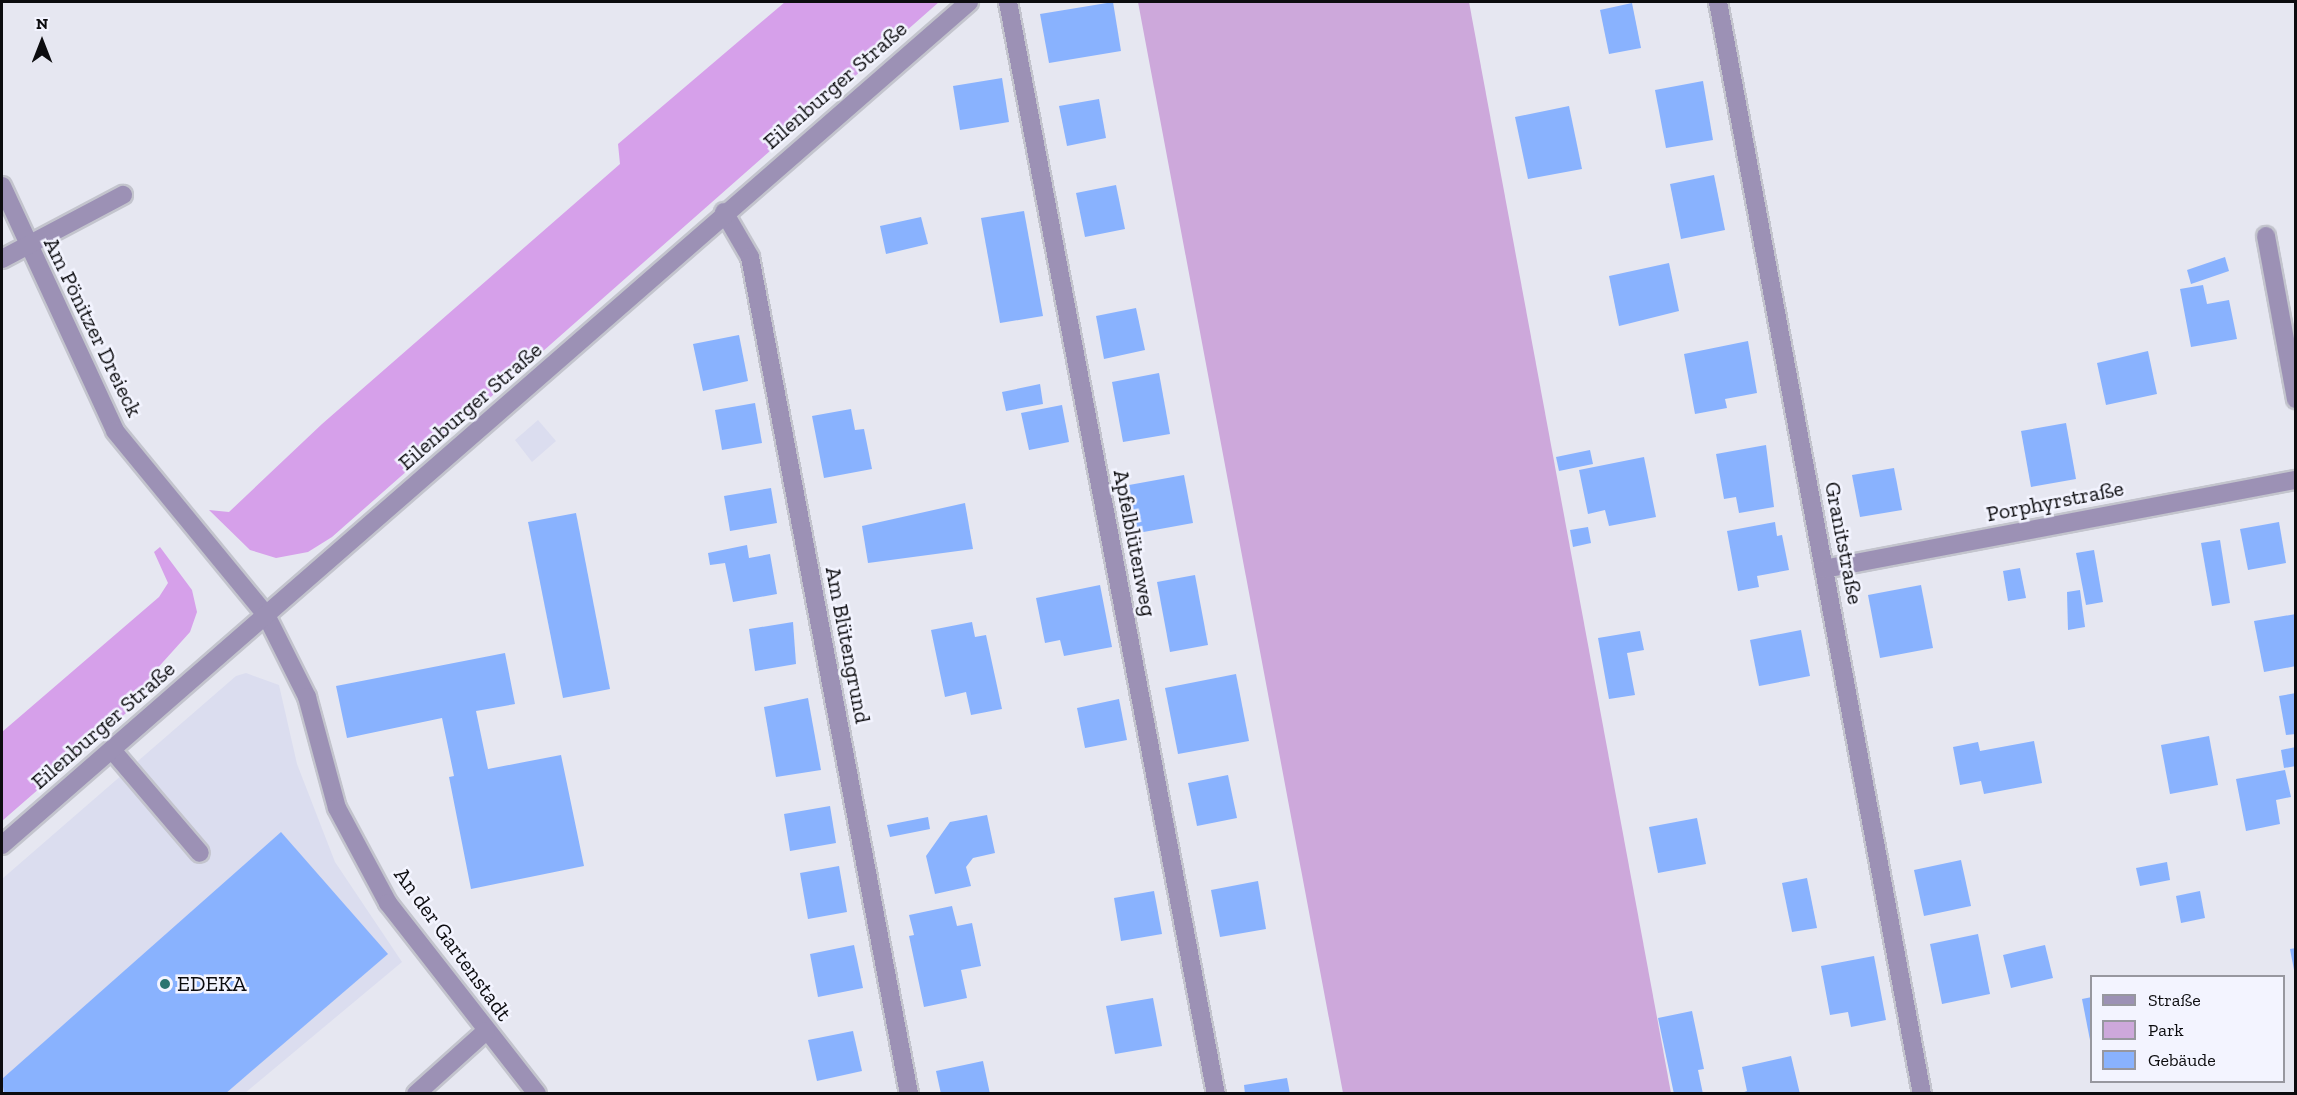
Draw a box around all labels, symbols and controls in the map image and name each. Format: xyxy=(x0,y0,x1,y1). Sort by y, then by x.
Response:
north arrow xyxy=(12,12,72,72)
text: N xyxy=(36,14,48,33)
street label: Eilenburger Straße xyxy=(758,15,912,155)
street label: Am Pönitzer Dreieck xyxy=(38,233,148,421)
street label: Eilenburger Straße xyxy=(393,336,547,476)
street label: Apfelblütenweg xyxy=(1108,467,1162,619)
street label: Porphyrstraße xyxy=(1984,475,2126,527)
street label: Granitstraße xyxy=(1819,479,1869,607)
street label: Am Blütengrund xyxy=(820,564,876,726)
street label: Eilenburger Straße xyxy=(26,655,180,795)
street label: An der Gartenstadt xyxy=(388,862,518,1026)
place label: EDEKA xyxy=(177,971,246,997)
legend xyxy=(2090,975,2285,1083)
marker: EDEKA xyxy=(158,977,172,991)
text: Straße xyxy=(2148,989,2201,1011)
text: Park xyxy=(2148,1019,2184,1041)
text: Gebäude xyxy=(2148,1049,2216,1071)

